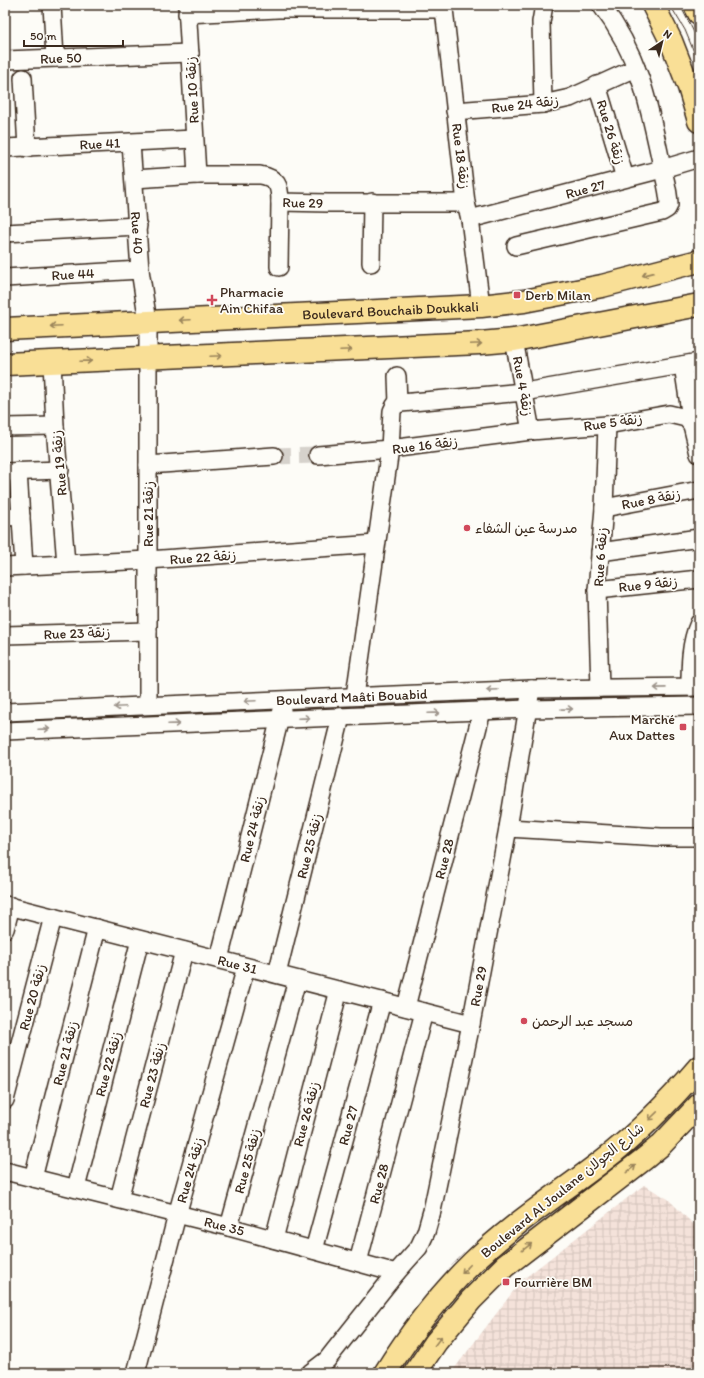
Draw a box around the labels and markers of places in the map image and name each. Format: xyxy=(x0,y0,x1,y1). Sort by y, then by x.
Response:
place label: Pharmacie Ain Chifaa xyxy=(220,284,284,317)
place label: Derb Milan xyxy=(525,287,591,304)
marker: Derb Milan xyxy=(512,290,522,300)
marker: Pharmacie Ain Chifaa xyxy=(207,295,217,305)
place label: مدرسة عين الشفاء xyxy=(475,520,578,537)
marker: مدرسة عين الشفاء xyxy=(462,523,472,533)
place label: Marché Aux Dattes xyxy=(609,711,675,744)
marker: Marché Aux Dattes xyxy=(678,722,688,732)
place label: مسجد عبد الرحمن xyxy=(532,1013,633,1030)
marker: مسجد عبد الرحمن xyxy=(519,1016,529,1026)
place label: Fourrière BM xyxy=(514,1274,592,1291)
marker: Fourrière BM xyxy=(501,1277,511,1287)

